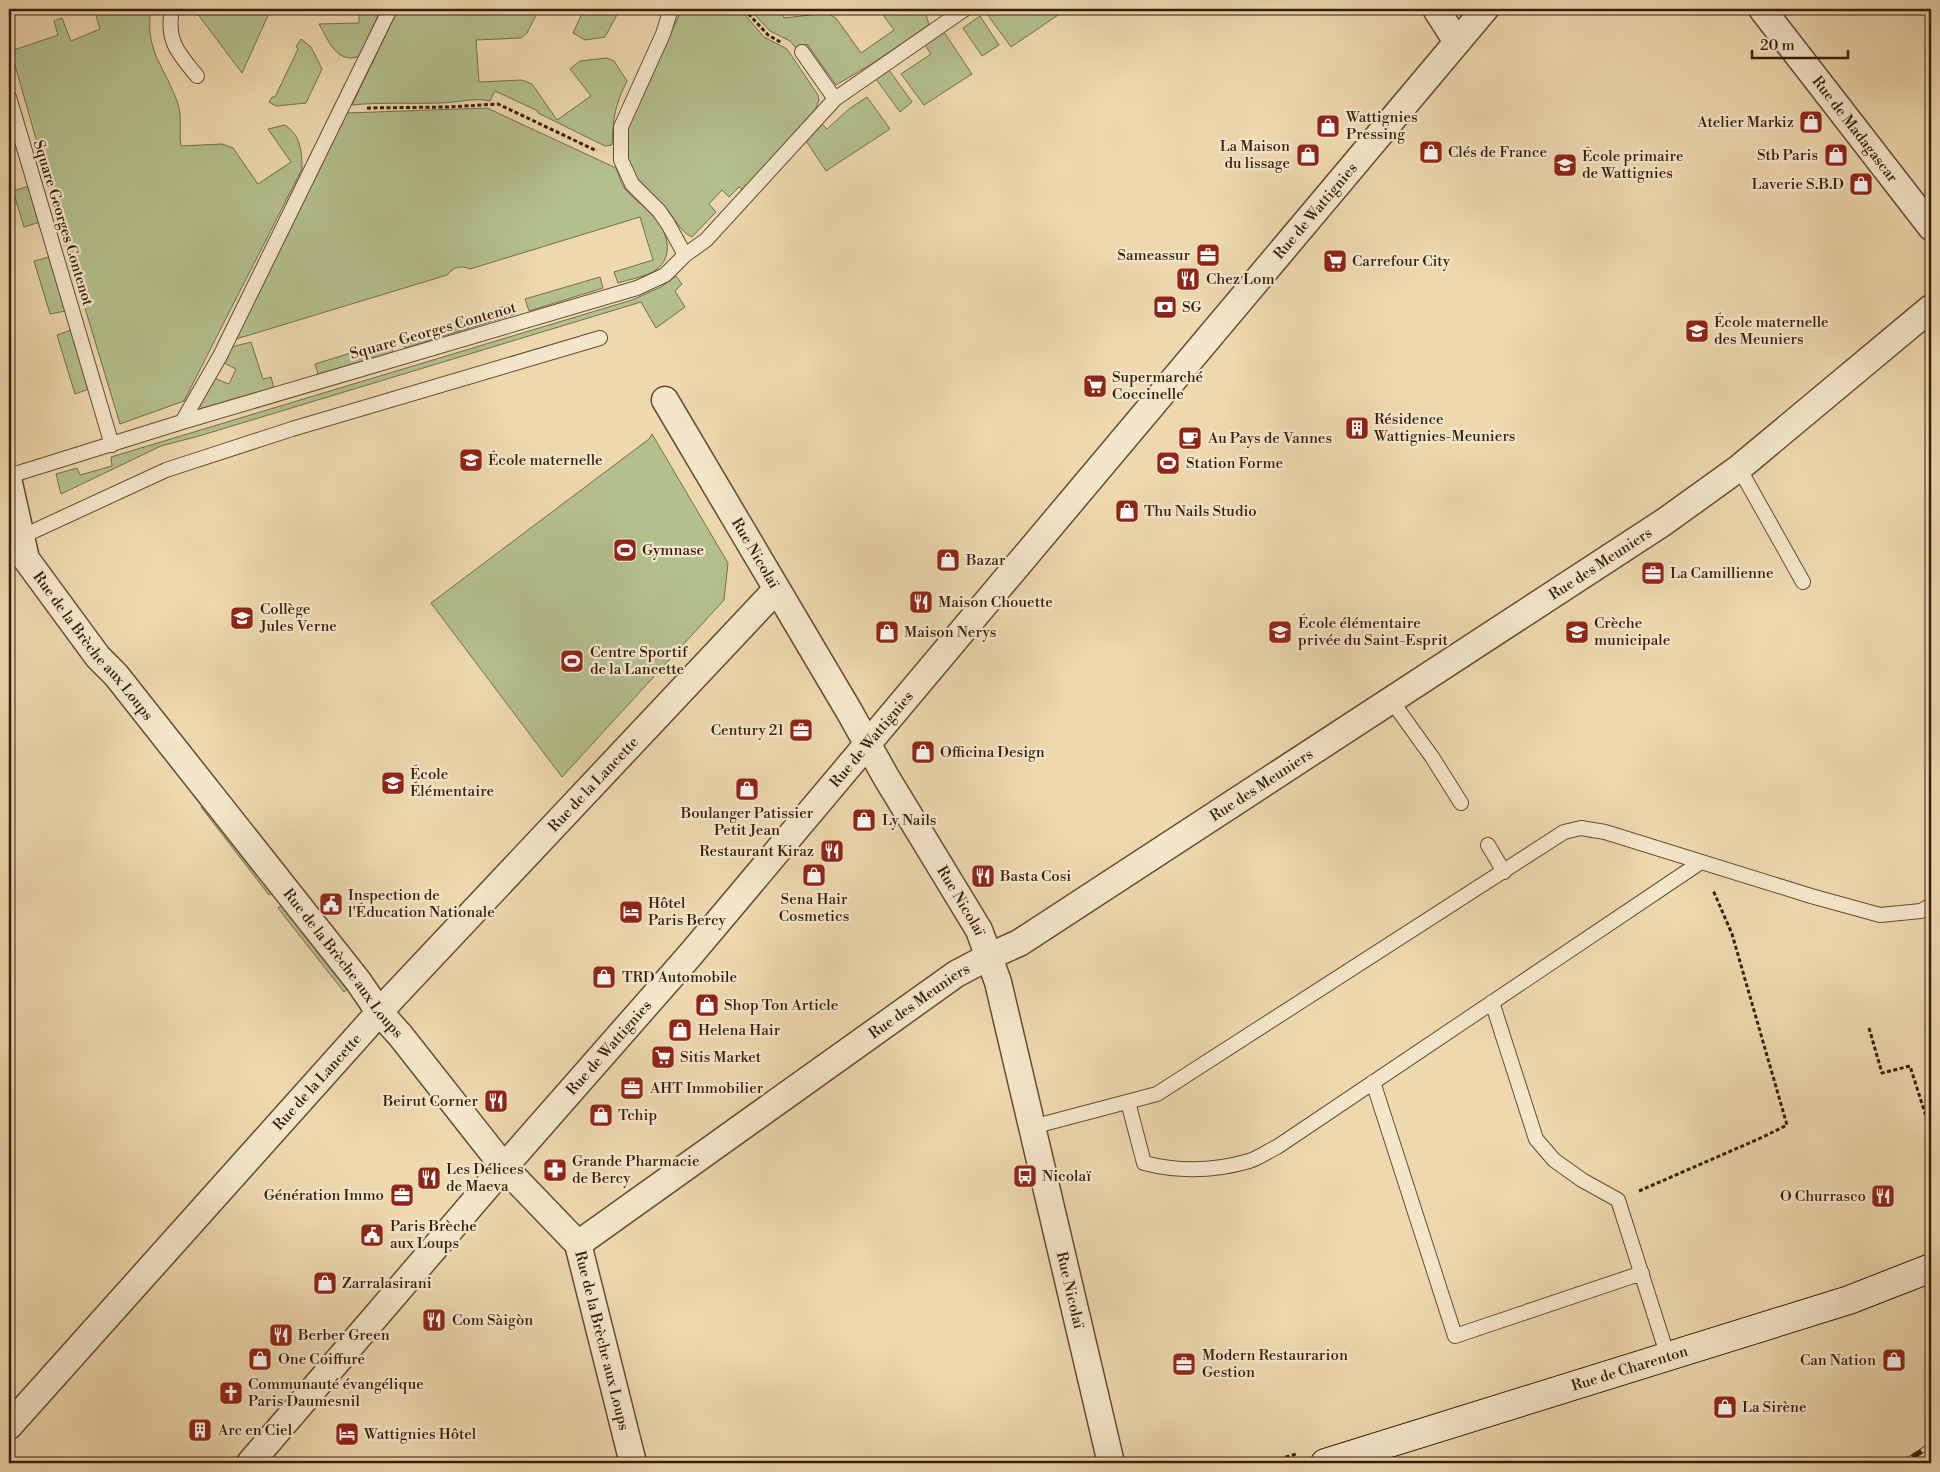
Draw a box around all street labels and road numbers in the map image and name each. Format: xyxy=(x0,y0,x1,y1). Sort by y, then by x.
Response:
street label: Rue de Madagascar xyxy=(1808,72,1903,186)
street label: Square Georges Contenot xyxy=(29,138,97,309)
street label: Rue de Wattignies xyxy=(1269,159,1361,263)
street label: Square Georges Contenot xyxy=(348,298,519,364)
street label: Rue Nicolaï xyxy=(727,514,784,592)
street label: Rue des Meuniers xyxy=(1545,523,1656,604)
street label: Rue de la Brèche aux Loups xyxy=(29,568,158,724)
street label: Rue de Wattignies xyxy=(825,687,917,791)
street label: Rue de la Lancette xyxy=(544,733,643,836)
street label: Rue des Meuniers xyxy=(1206,744,1316,825)
street label: Rue Nicolaï xyxy=(933,862,990,938)
street label: Rue de la Brèche aux Loups xyxy=(279,885,407,1042)
street label: Rue des Meuniers xyxy=(865,959,973,1043)
street label: Rue de Wattignies xyxy=(562,996,656,1099)
street label: Rue de la Lancette xyxy=(269,1029,365,1134)
street label: Rue de la Brèche aux Loups xyxy=(571,1249,634,1432)
street label: Rue Nicolaï xyxy=(1052,1250,1089,1331)
street label: Rue de Charenton xyxy=(1569,1341,1690,1395)

